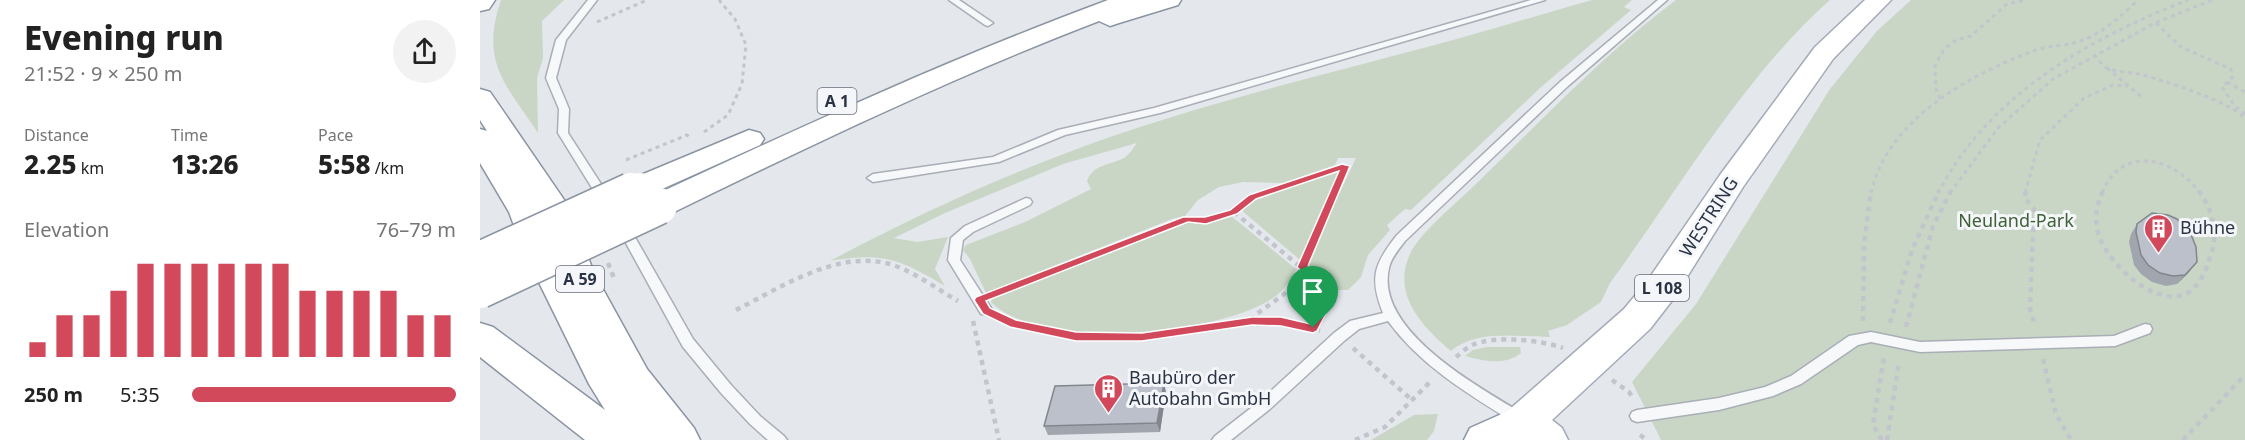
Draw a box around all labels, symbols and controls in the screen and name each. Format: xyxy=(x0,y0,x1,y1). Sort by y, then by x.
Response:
text: Evening run xyxy=(24,15,224,60)
button: share xyxy=(393,20,456,83)
text: 21:52 · 9 × 250 m xyxy=(24,60,182,87)
road number: A 1 xyxy=(818,88,856,114)
text: Distance xyxy=(24,124,89,146)
text: Time xyxy=(171,124,208,146)
text: Pace xyxy=(318,124,353,146)
text: 2.25 xyxy=(24,146,77,182)
text: 13:26 xyxy=(171,146,239,182)
text: 5:58 xyxy=(318,146,371,182)
text: km xyxy=(77,157,104,179)
text: /km xyxy=(371,157,404,179)
street label: WESTRING xyxy=(1673,172,1743,261)
park label: Neuland-Park xyxy=(1958,208,2074,232)
building icon: Bühne xyxy=(2143,212,2175,254)
place label: Bühne xyxy=(2180,215,2235,239)
text: Elevation xyxy=(24,216,109,243)
text: 76–79 m xyxy=(376,216,456,243)
road number: A 59 xyxy=(556,266,604,292)
pin xyxy=(1287,266,1338,328)
icon: arrive xyxy=(1296,275,1329,308)
road number: L 108 xyxy=(1635,275,1689,301)
place label: Baubüro der Autobahn GmbH xyxy=(1129,365,1271,410)
building icon: Baubüro der Autobahn GmbH xyxy=(1092,372,1124,414)
text: 250 m xyxy=(24,381,83,408)
text: 5:35 xyxy=(120,381,160,408)

